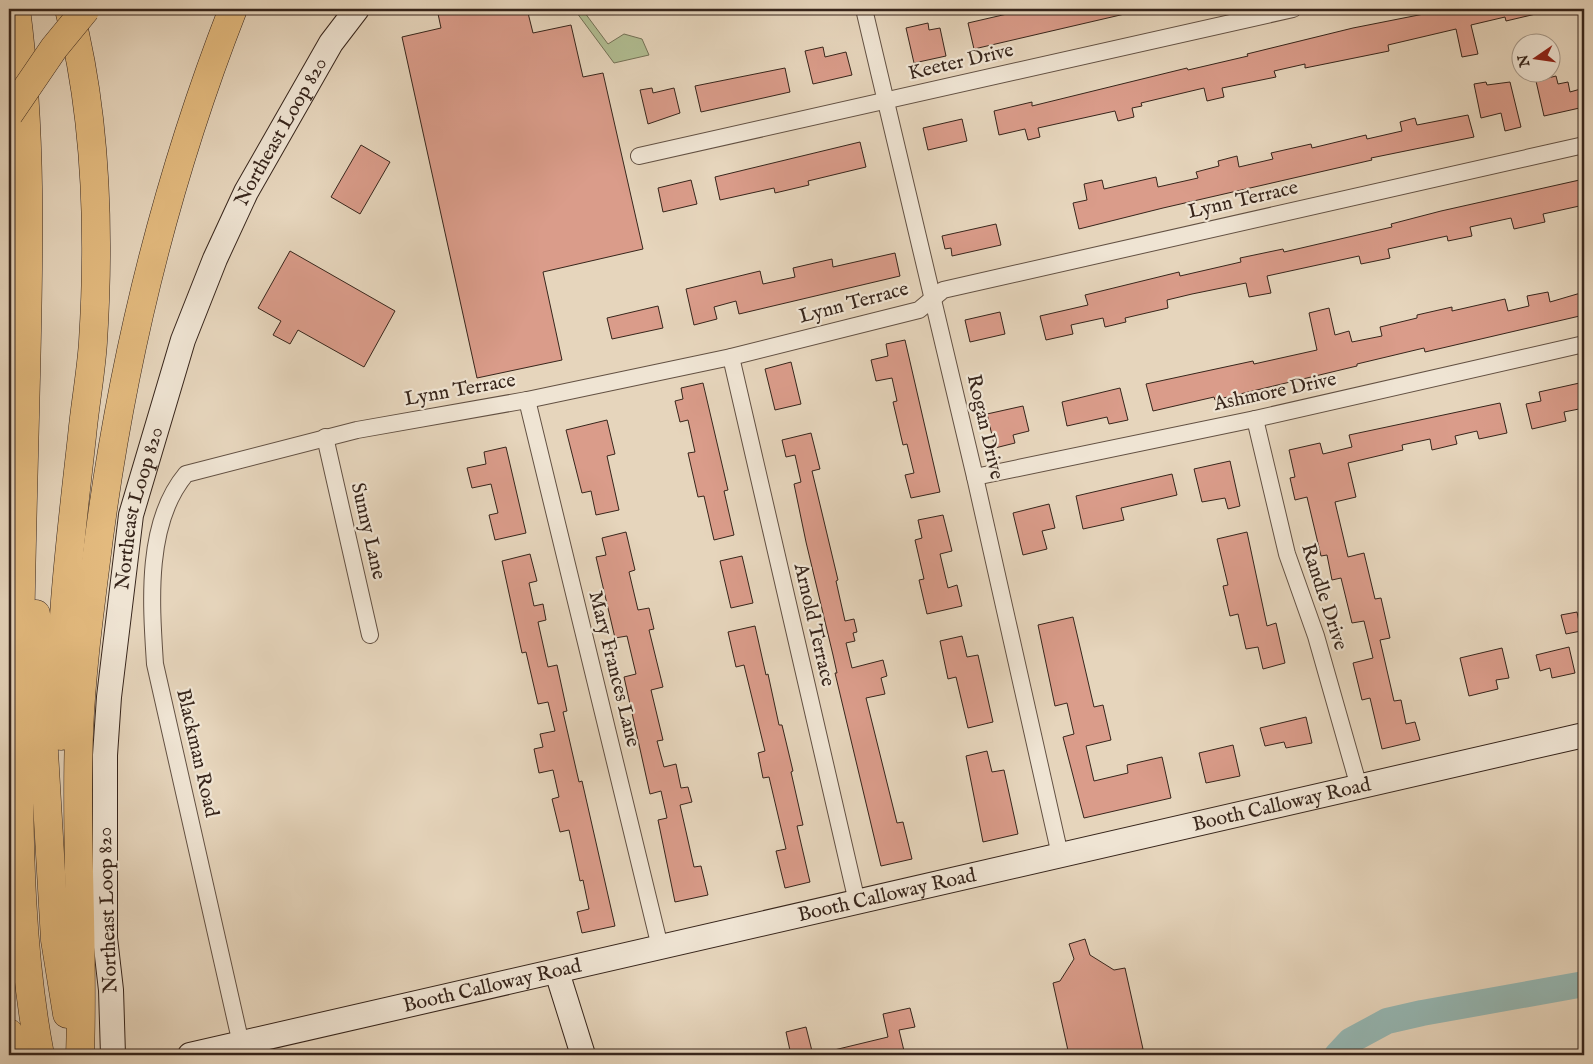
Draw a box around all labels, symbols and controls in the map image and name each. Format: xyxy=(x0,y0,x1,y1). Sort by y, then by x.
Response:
north arrow xyxy=(1510,32,1560,82)
street label: Keeter Drive xyxy=(906,38,1016,86)
street label: Northeast Loop 820 xyxy=(229,53,333,210)
text: N xyxy=(1514,53,1535,70)
street label: Lynn Terrace xyxy=(1185,175,1301,225)
street label: Lynn Terrace xyxy=(796,276,912,330)
street label: Ashmore Drive xyxy=(1210,367,1339,417)
street label: Lynn Terrace xyxy=(402,368,518,412)
street label: Rogan Drive xyxy=(961,372,1009,482)
street label: Northeast Loop 820 xyxy=(110,424,169,591)
street label: Sunny Lane xyxy=(345,480,391,582)
street label: Randle Drive xyxy=(1295,541,1353,653)
street label: Arnold Terrace xyxy=(787,560,840,689)
street label: Mary Frances Lane xyxy=(583,588,645,750)
street label: Blackman Road xyxy=(170,686,224,820)
street label: Booth Calloway Road xyxy=(1190,772,1373,837)
street label: Northeast Loop 820 xyxy=(93,826,123,994)
street label: Booth Calloway Road xyxy=(795,862,979,928)
street label: Booth Calloway Road xyxy=(401,953,584,1018)

